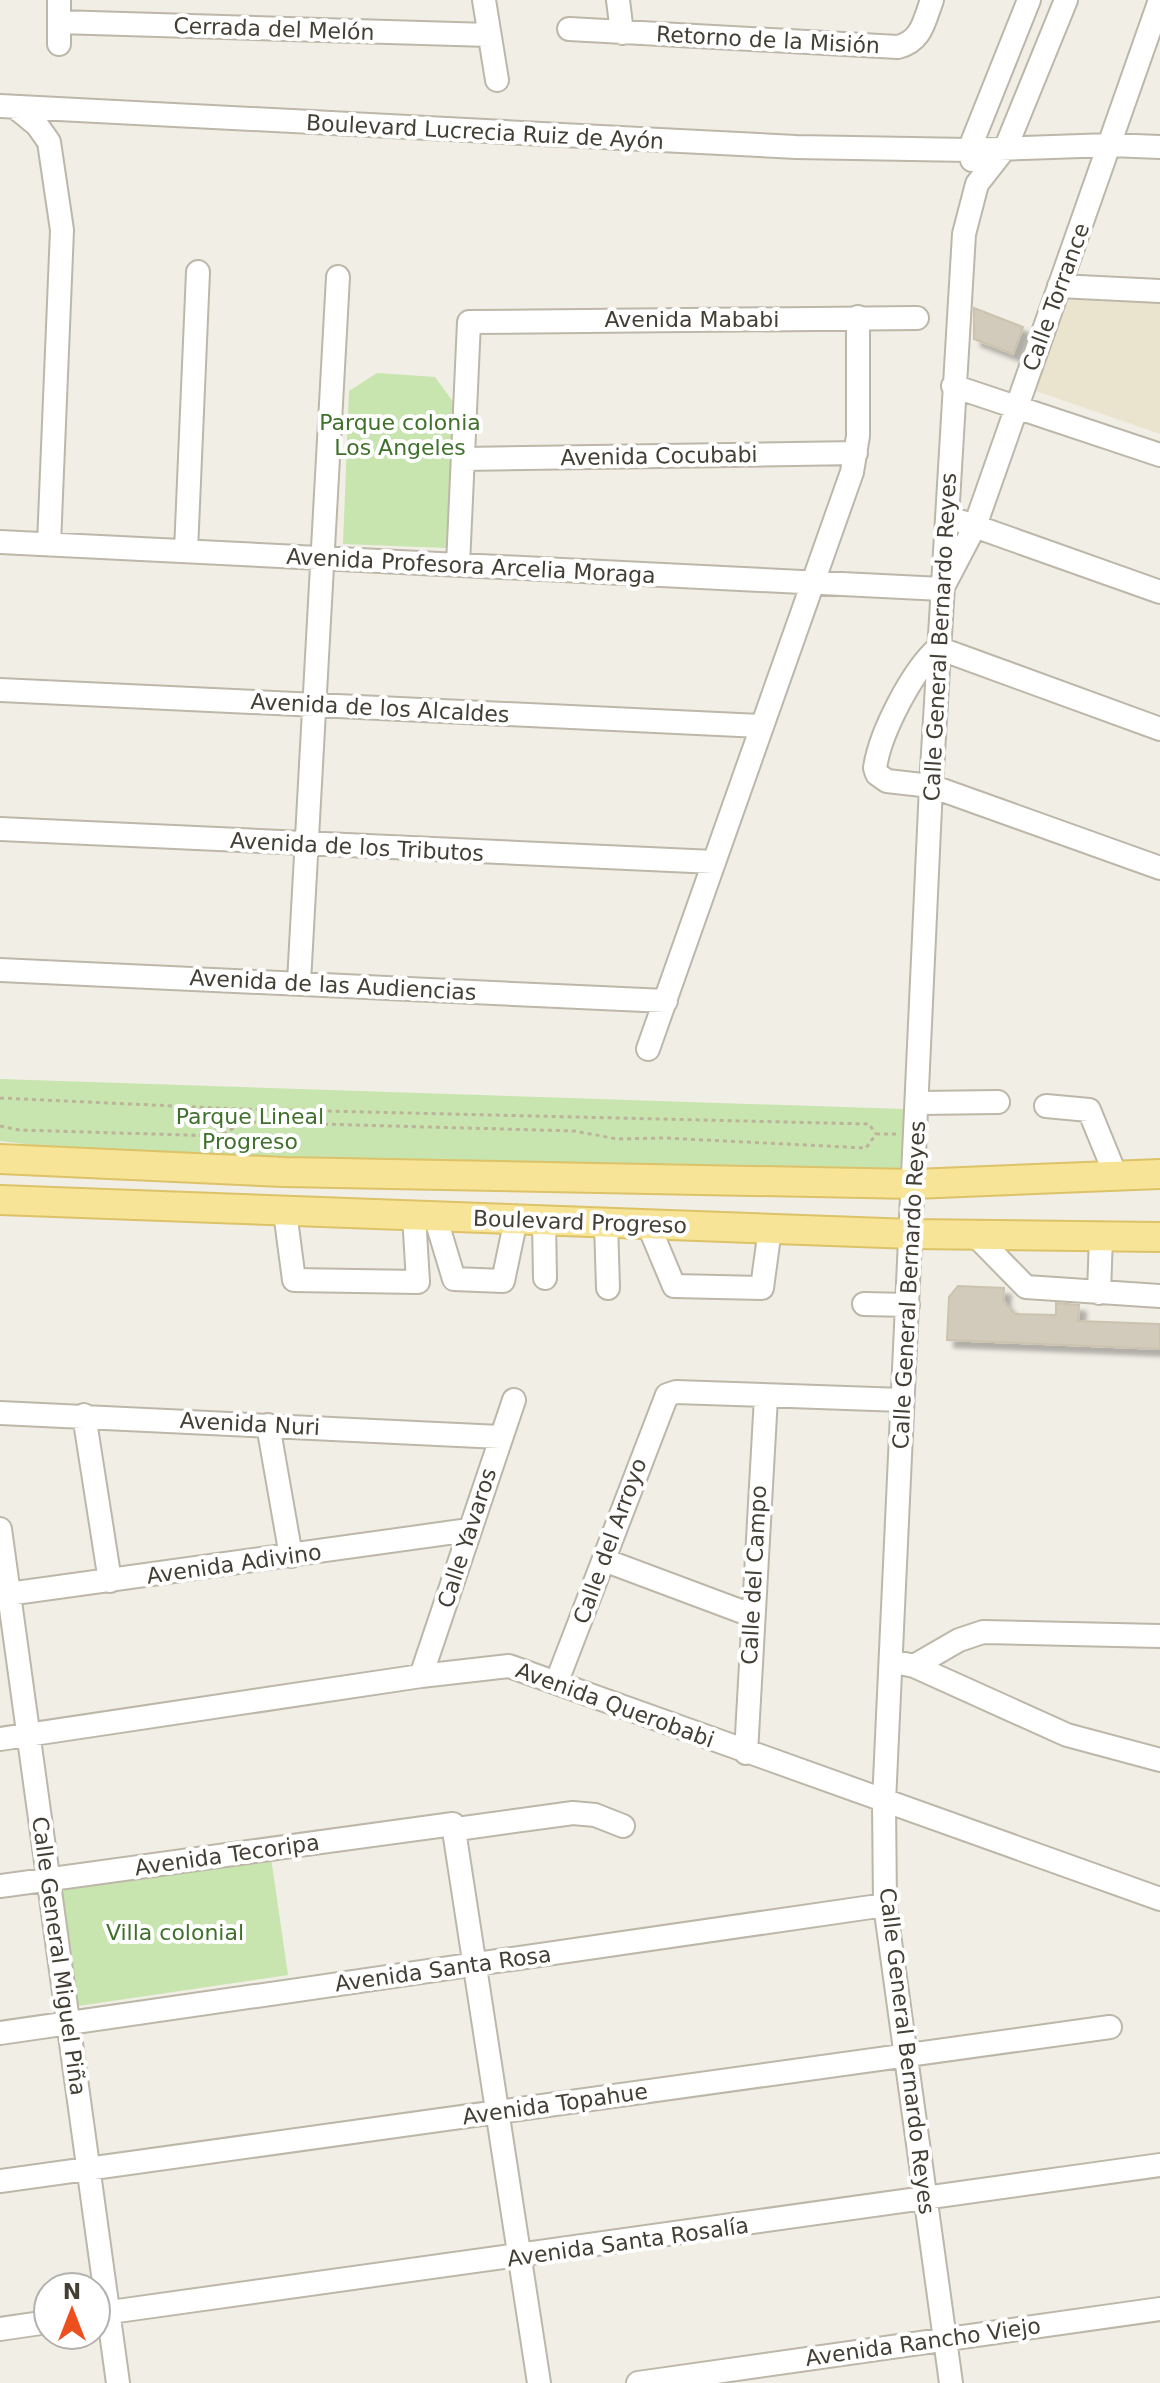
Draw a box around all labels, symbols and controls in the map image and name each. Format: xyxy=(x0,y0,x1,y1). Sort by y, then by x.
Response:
street label: Cerrada del Melón xyxy=(173,13,375,45)
street label: Retorno de la Misión xyxy=(655,22,881,58)
street label: Boulevard Lucrecia Ruiz de Ayón xyxy=(305,110,665,154)
street label: Calle Torrance xyxy=(1018,220,1094,374)
street label: Avenida Mababi xyxy=(605,307,779,332)
park label: Parque colonia Los Angeles xyxy=(319,410,481,460)
street label: Avenida Cocubabi xyxy=(560,442,758,470)
street label: Calle General Bernardo Reyes xyxy=(919,472,961,802)
street label: Avenida Profesora Arcelia Moraga xyxy=(286,544,656,588)
street label: Avenida de los Alcaldes xyxy=(250,689,510,727)
street label: Avenida de los Tributos xyxy=(229,828,485,866)
street label: Avenida de las Audiencias xyxy=(189,965,477,1005)
park label: Parque Lineal Progreso xyxy=(176,1104,324,1154)
street label: Calle General Bernardo Reyes xyxy=(888,1120,930,1450)
street label: Boulevard Progreso xyxy=(473,1206,687,1238)
street label: Avenida Nuri xyxy=(179,1408,321,1440)
street label: Calle del Arroyo xyxy=(568,1455,652,1627)
street label: Calle Yavaros xyxy=(433,1465,501,1611)
street label: Calle del Campo xyxy=(737,1485,771,1665)
street label: Avenida Adivino xyxy=(145,1539,323,1589)
street label: Avenida Querobabi xyxy=(512,1657,718,1753)
street label: Calle General Miguel Piña xyxy=(27,1815,91,2097)
street label: Avenida Tecoripa xyxy=(133,1830,321,1880)
street label: Calle General Bernardo Reyes xyxy=(875,1886,939,2216)
park label: Villa colonial xyxy=(106,1920,244,1945)
street label: Avenida Santa Rosa xyxy=(333,1941,553,1997)
street label: Avenida Topahue xyxy=(461,2079,649,2129)
street label: Avenida Santa Rosalía xyxy=(506,2213,750,2271)
north arrow xyxy=(32,2271,112,2351)
text: N xyxy=(63,2279,81,2304)
street label: Avenida Rancho Viejo xyxy=(804,2313,1042,2371)

